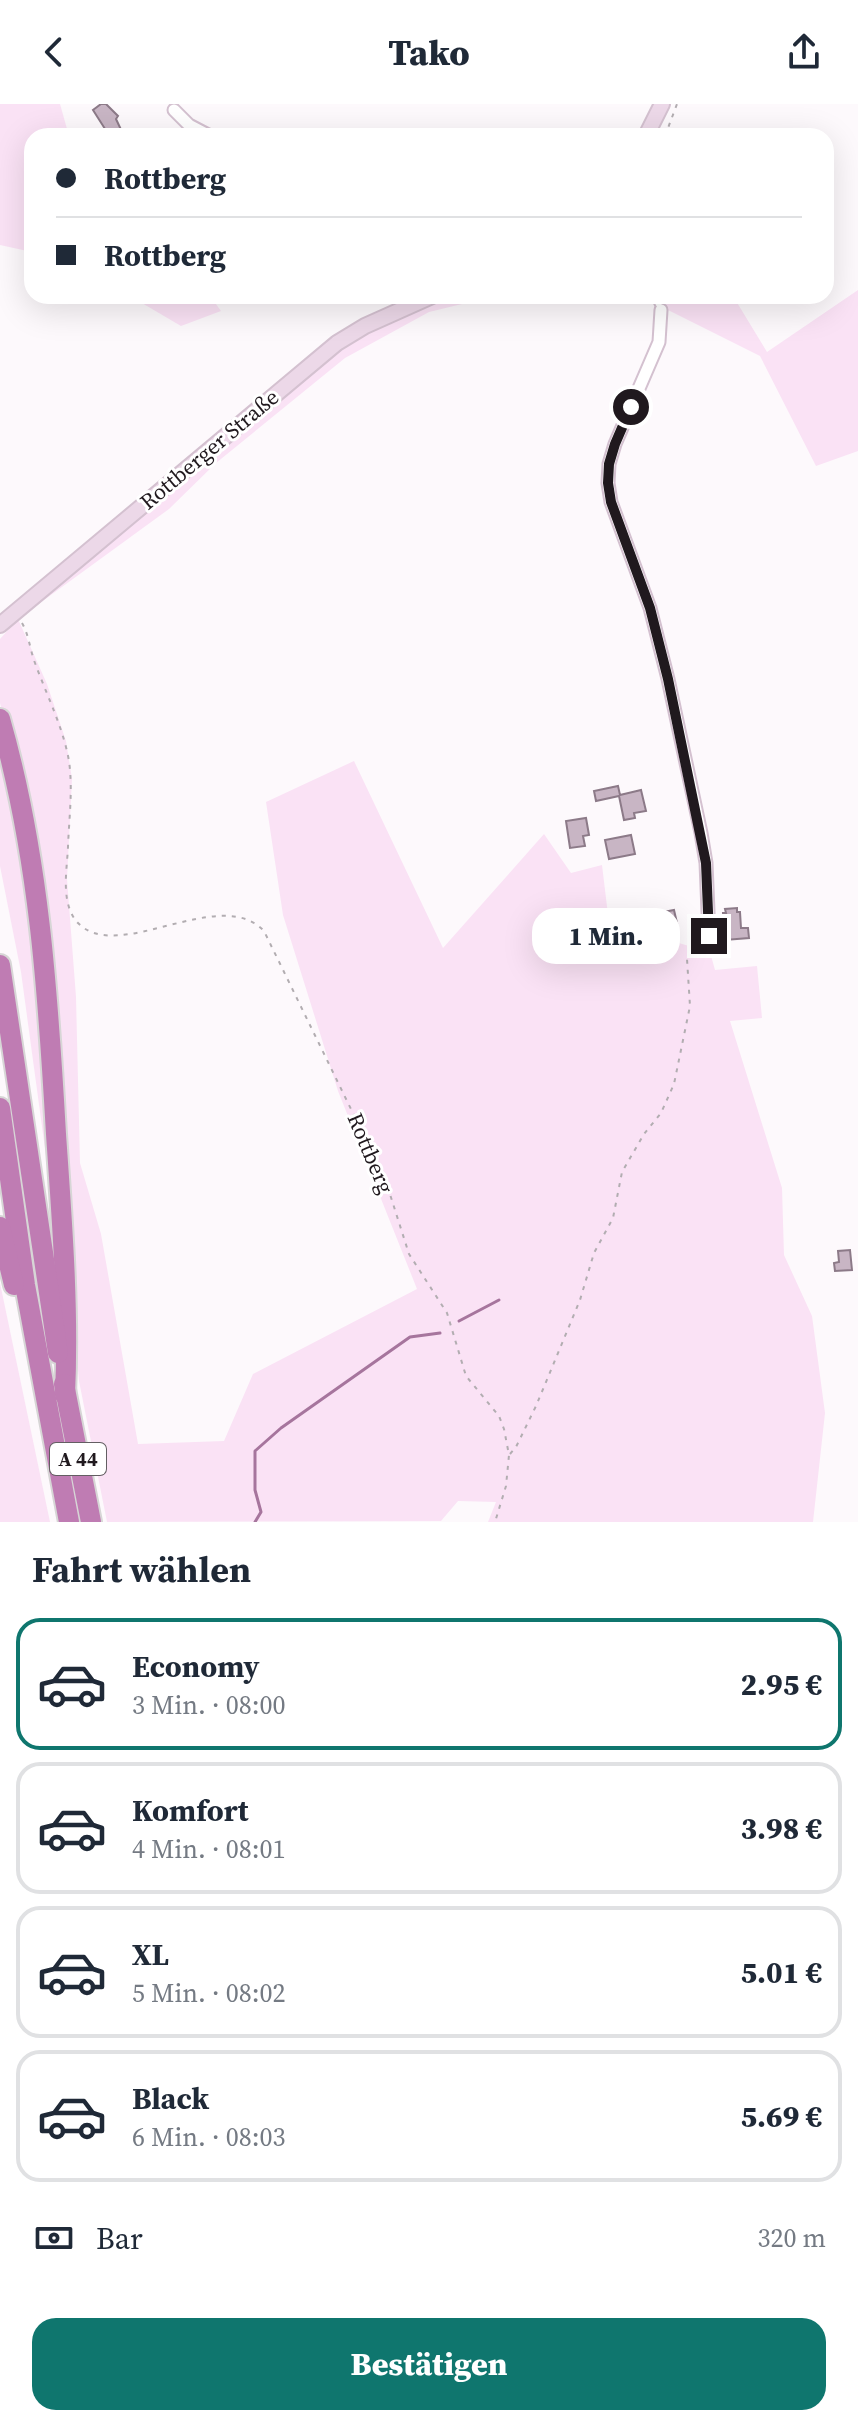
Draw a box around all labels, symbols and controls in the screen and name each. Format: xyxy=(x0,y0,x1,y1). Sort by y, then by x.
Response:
text: Tako xyxy=(388,28,470,77)
icon: back xyxy=(32,30,76,74)
icon: share xyxy=(782,30,826,74)
text: Rottberg xyxy=(104,158,226,199)
text: Rottberg xyxy=(104,235,226,276)
street label: Rottberger Straße xyxy=(133,382,285,516)
route start xyxy=(613,389,649,425)
callout: 1 Min. xyxy=(533,908,681,964)
text: 1 Min. xyxy=(568,918,644,954)
route end xyxy=(691,918,727,954)
street label: Rottberg xyxy=(341,1108,401,1198)
road number: A 44 xyxy=(50,1443,106,1475)
text: Fahrt wählen xyxy=(32,1545,251,1594)
text: Economy xyxy=(132,1646,260,1687)
icon: car xyxy=(36,1648,108,1720)
text: 2.95 € xyxy=(741,1664,822,1705)
text: 3 Min. · 08:00 xyxy=(132,1687,286,1723)
text: Komfort xyxy=(132,1790,249,1831)
icon: car xyxy=(36,1792,108,1864)
text: 3.98 € xyxy=(741,1808,822,1849)
text: 4 Min. · 08:01 xyxy=(132,1831,286,1867)
text: XL xyxy=(132,1934,169,1975)
icon: car xyxy=(36,1936,108,2008)
text: 5.01 € xyxy=(741,1952,822,1993)
text: 5 Min. · 08:02 xyxy=(132,1975,286,2011)
text: Black xyxy=(132,2078,209,2119)
icon: car xyxy=(36,2080,108,2152)
text: 5.69 € xyxy=(741,2096,822,2137)
text: 6 Min. · 08:03 xyxy=(132,2119,286,2155)
icon: cash xyxy=(32,2216,76,2260)
text: Bar xyxy=(96,2218,143,2259)
text: 320 m xyxy=(758,2220,826,2256)
button: Bestätigen xyxy=(32,2318,826,2410)

